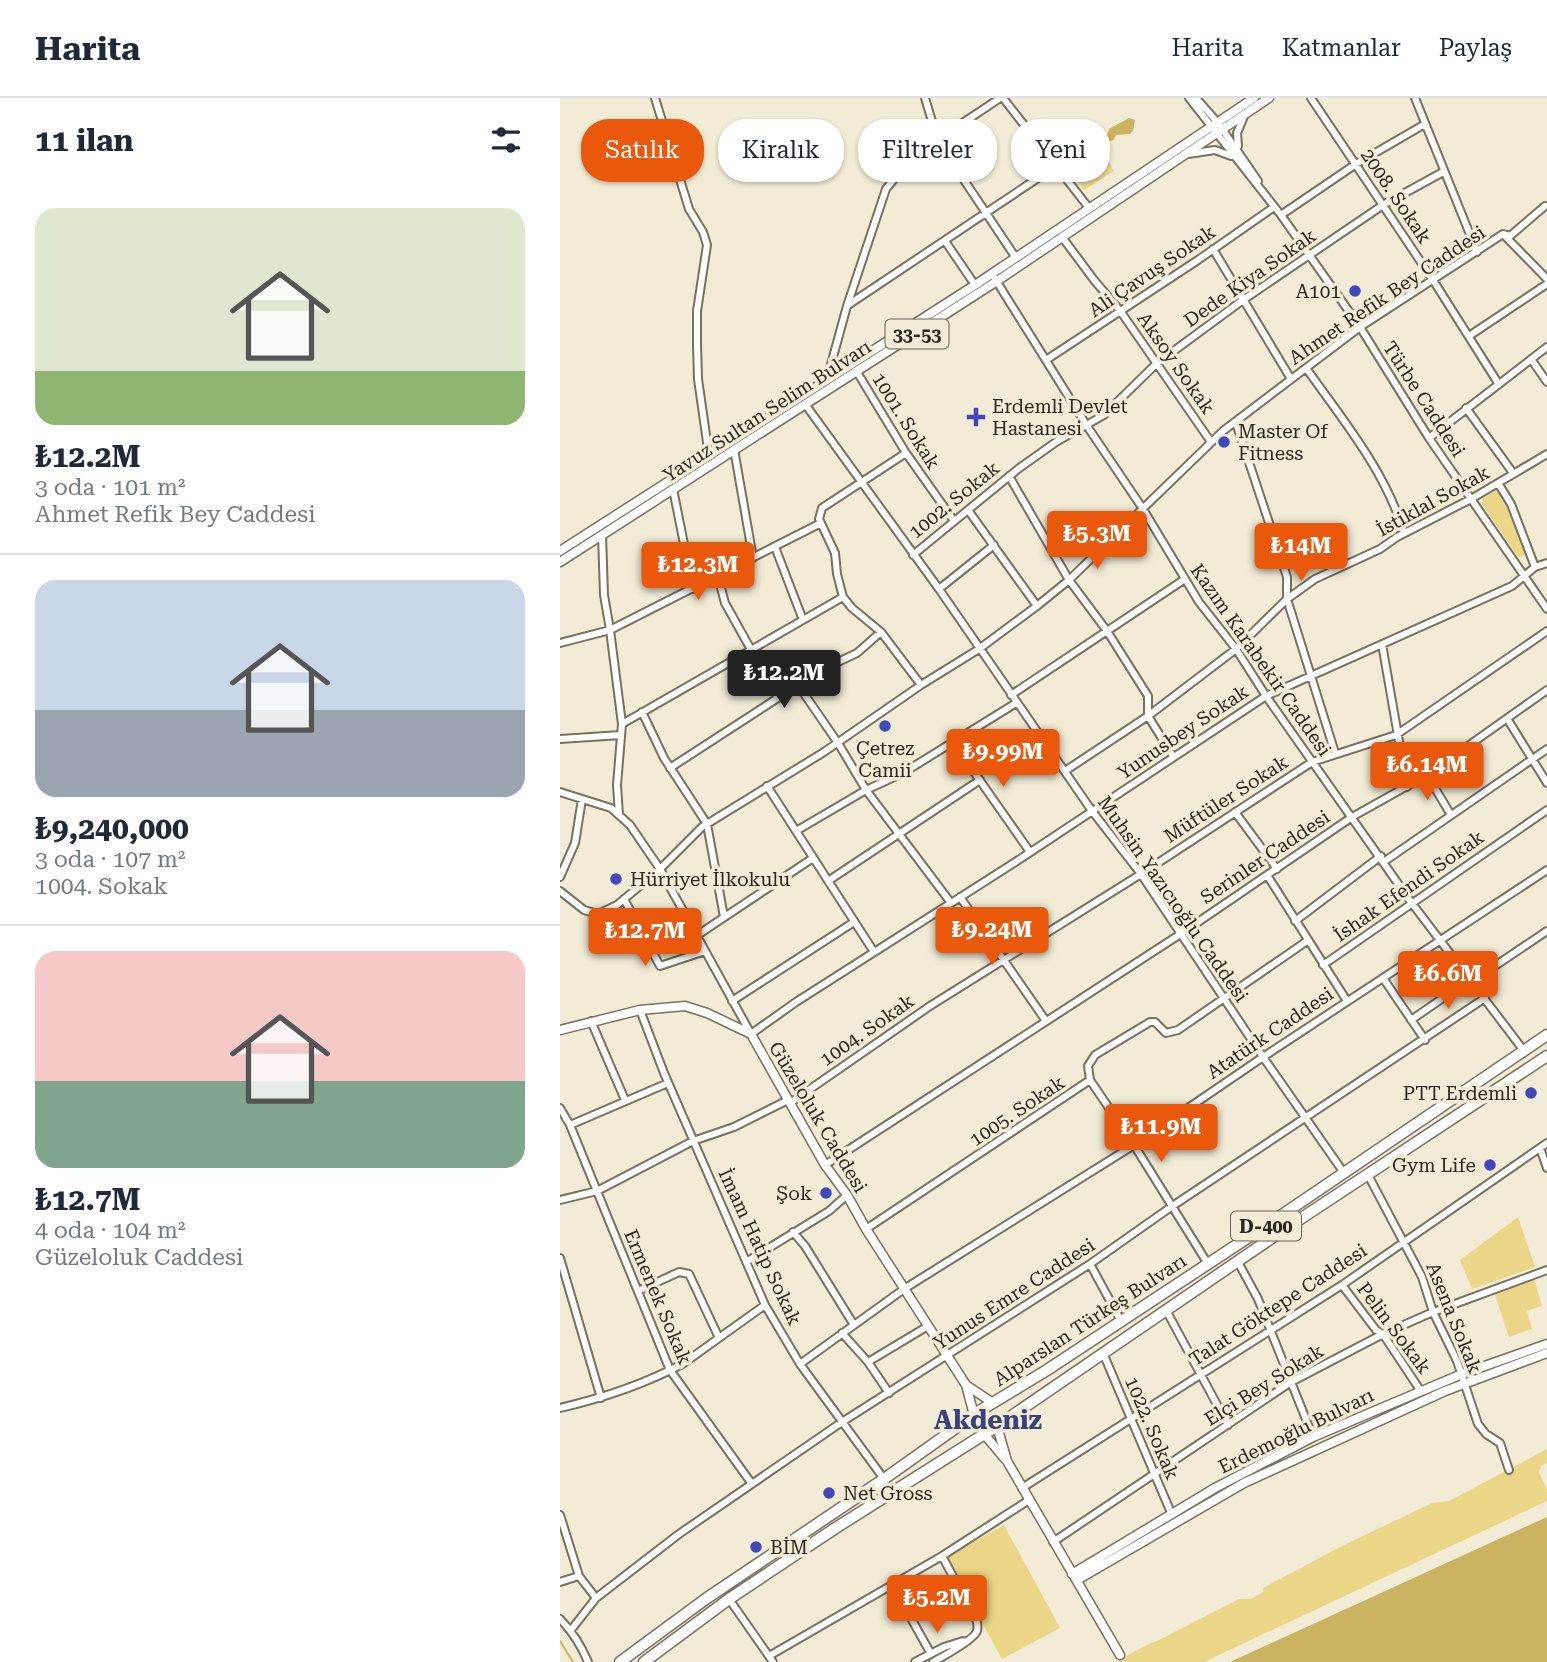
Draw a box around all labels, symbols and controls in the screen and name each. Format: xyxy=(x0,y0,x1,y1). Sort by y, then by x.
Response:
text: Harita xyxy=(35,29,140,68)
text: Harita xyxy=(1172,34,1244,62)
text: Katmanlar xyxy=(1282,34,1401,62)
text: Paylaş xyxy=(1439,34,1512,62)
chip: Satılık xyxy=(581,119,704,182)
chip: Kiralık xyxy=(718,119,844,182)
chip: Filtreler xyxy=(858,119,997,182)
chip: Yeni xyxy=(1011,119,1110,182)
icon: filters xyxy=(487,121,525,159)
text: 11 ilan xyxy=(35,123,134,158)
street label: 2008. Sokak xyxy=(1356,144,1436,248)
street label: Ali Çavuş Sokak xyxy=(1084,220,1220,322)
street label: Ahmet Refik Bey Caddesi xyxy=(1285,221,1489,369)
street label: Dede Kiya Sokak xyxy=(1179,224,1321,332)
icon: home xyxy=(217,253,343,379)
place label: A101 xyxy=(1296,280,1341,303)
marker: A101 xyxy=(1347,283,1363,299)
street label: Aksoy Sokak xyxy=(1132,308,1220,418)
road number: 33-53 xyxy=(886,320,948,348)
street label: Yavuz Sultan Selim Bulvarı xyxy=(659,335,875,487)
street label: Türbe Caddesi xyxy=(1378,337,1470,461)
street label: 1001. Sokak xyxy=(867,368,945,474)
place label: Erdemli Devlet Hastanesi xyxy=(992,395,1128,440)
marker: Erdemli Devlet Hastanesi xyxy=(966,407,986,427)
place label: Master Of Fitness xyxy=(1238,420,1328,465)
marker: Master Of Fitness xyxy=(1216,434,1232,450)
text: ₺12.2M xyxy=(35,439,141,474)
street label: 1002. Sokak xyxy=(904,457,1004,543)
street label: İstiklal Sokak xyxy=(1373,461,1493,541)
text: 3 oda · 101 m² xyxy=(35,474,185,501)
text: Ahmet Refik Bey Caddesi xyxy=(35,501,315,528)
pin: ₺5.3M xyxy=(1048,512,1146,571)
text: ₺5.3M xyxy=(1063,520,1131,547)
pin: ₺14M xyxy=(1260,524,1342,583)
text: ₺14M xyxy=(1271,532,1331,559)
pin: ₺12.3M xyxy=(641,542,755,602)
text: ₺12.3M xyxy=(658,551,738,578)
street label: Kazım Karabekir Caddesi xyxy=(1186,559,1336,761)
icon: home xyxy=(217,625,343,751)
pin: ₺12.2M xyxy=(727,650,841,710)
text: ₺12.2M xyxy=(744,659,824,686)
street label: Yunusbey Sokak xyxy=(1113,680,1253,784)
marker: Çetrez Camii xyxy=(877,718,893,734)
pin: ₺9.99M xyxy=(946,730,1060,789)
place label: Çetrez Camii xyxy=(856,737,914,782)
text: ₺9.99M xyxy=(963,738,1043,765)
pin: ₺6.14M xyxy=(1370,742,1484,802)
street label: Müftüler Sokak xyxy=(1160,750,1292,848)
text: ₺6.14M xyxy=(1387,751,1467,778)
street label: Muhsin Yazıcıoğlu Caddesi xyxy=(1093,792,1253,1006)
street label: Serinler Caddesi xyxy=(1196,805,1334,909)
text: ₺9,240,000 xyxy=(35,811,189,846)
street label: İshak Efendi Sokak xyxy=(1329,825,1489,947)
text: 3 oda · 107 m² xyxy=(35,846,185,873)
place label: Hürriyet İlkokulu xyxy=(630,868,790,891)
marker: Hürriyet İlkokulu xyxy=(608,871,624,887)
text: 1004. Sokak xyxy=(35,873,168,900)
pin: ₺12.7M xyxy=(588,908,702,968)
pin: ₺9.24M xyxy=(935,908,1049,967)
text: ₺9.24M xyxy=(952,916,1032,943)
text: ₺12.7M xyxy=(605,917,685,944)
pin: ₺6.6M xyxy=(1399,951,1497,1011)
text: ₺6.6M xyxy=(1414,960,1482,987)
street label: Atatürk Caddesi xyxy=(1202,982,1338,1084)
street label: 1004. Sokak xyxy=(815,989,919,1071)
icon: home xyxy=(217,996,343,1122)
street label: Güzeloluk Caddesi xyxy=(764,1037,872,1197)
street label: 1005. Sokak xyxy=(965,1071,1069,1151)
place label: PTT Erdemli xyxy=(1403,1082,1517,1105)
marker: PTT Erdemli xyxy=(1523,1085,1539,1101)
pin: ₺11.9M xyxy=(1104,1104,1218,1164)
text: ₺11.9M xyxy=(1121,1113,1201,1140)
place label: Gym Life xyxy=(1392,1154,1476,1177)
marker: Gym Life xyxy=(1482,1157,1498,1173)
street label: İmam Hatip Sokak xyxy=(714,1165,806,1329)
text: ₺12.7M xyxy=(35,1182,141,1217)
place label: Şok xyxy=(776,1182,812,1205)
marker: Şok xyxy=(818,1185,834,1201)
road number: D-400 xyxy=(1231,1212,1301,1240)
text: 4 oda · 104 m² xyxy=(35,1217,185,1244)
street label: Ermenek Sokak xyxy=(619,1226,697,1368)
street label: Yunus Emre Caddesi xyxy=(929,1233,1099,1355)
street label: Talat Göktepe Caddesi xyxy=(1185,1239,1371,1371)
text: Güzeloluk Caddesi xyxy=(35,1244,243,1271)
street label: Alparslan Türkeş Bulvarı xyxy=(989,1249,1191,1391)
street label: Asena Sokak xyxy=(1421,1259,1487,1377)
street label: Pelin Sokak xyxy=(1352,1278,1436,1378)
street label: Elçi Bey Sokak xyxy=(1200,1339,1328,1431)
street label: 1022. Sokak xyxy=(1120,1373,1184,1483)
street label: Erdemoğlu Bulvarı xyxy=(1215,1383,1377,1479)
district label: Akdeniz xyxy=(934,1405,1042,1435)
place label: Net Gross xyxy=(843,1482,932,1505)
marker: Net Gross xyxy=(821,1485,837,1501)
place label: BİM xyxy=(770,1536,808,1559)
marker: BİM xyxy=(748,1539,764,1555)
pin: ₺5.2M xyxy=(888,1576,986,1635)
text: ₺5.2M xyxy=(903,1584,971,1611)

